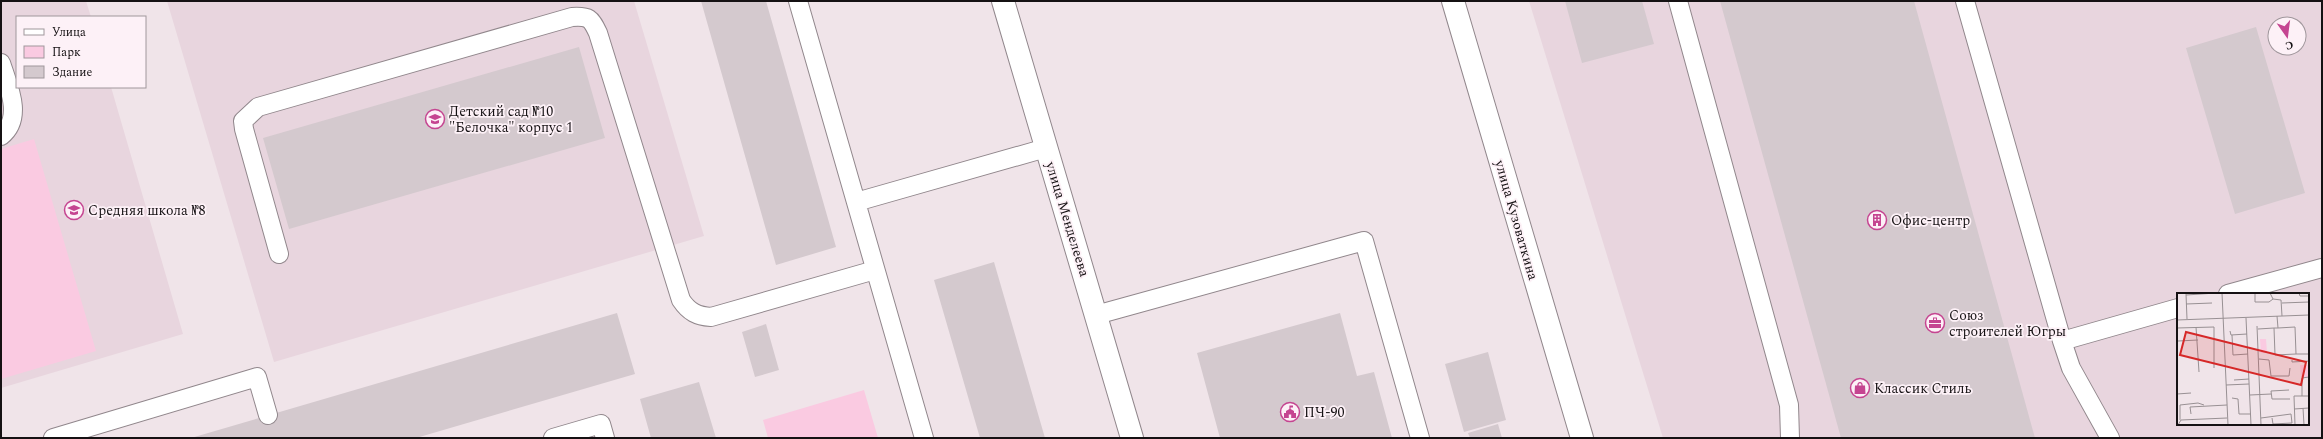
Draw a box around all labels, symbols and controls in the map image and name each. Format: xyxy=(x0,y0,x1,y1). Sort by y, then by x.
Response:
legend xyxy=(16,16,146,88)
north arrow xyxy=(2267,16,2307,56)
text: Улица xyxy=(52,23,86,42)
text: С xyxy=(2283,36,2295,54)
text: Парк xyxy=(52,43,81,62)
text: Здание xyxy=(52,63,92,82)
place label: Детский сад №10 "Белочка" корпус 1 xyxy=(449,101,573,138)
school or university icon: Детский сад №10 "Белочка" корпус 1 xyxy=(424,108,446,130)
street label: улица Кузоваткина xyxy=(1489,157,1544,283)
street label: улица Менделеева xyxy=(1040,158,1095,279)
school or university icon: Средняя школа №8 xyxy=(63,199,85,221)
place label: Средняя школа №8 xyxy=(88,200,205,221)
building icon: Офис-центр xyxy=(1866,209,1888,231)
place label: Офис-центр xyxy=(1891,210,1970,231)
inset map xyxy=(2177,293,2309,425)
place label: Союз строителей Югры xyxy=(1949,305,2066,342)
office icon: Союз строителей Югры xyxy=(1924,312,1946,334)
shop icon: Классик Стиль xyxy=(1849,377,1871,399)
place label: Классик Стиль xyxy=(1874,378,1971,399)
public building icon: ПЧ-90 xyxy=(1279,401,1301,423)
place label: ПЧ-90 xyxy=(1304,402,1344,423)

